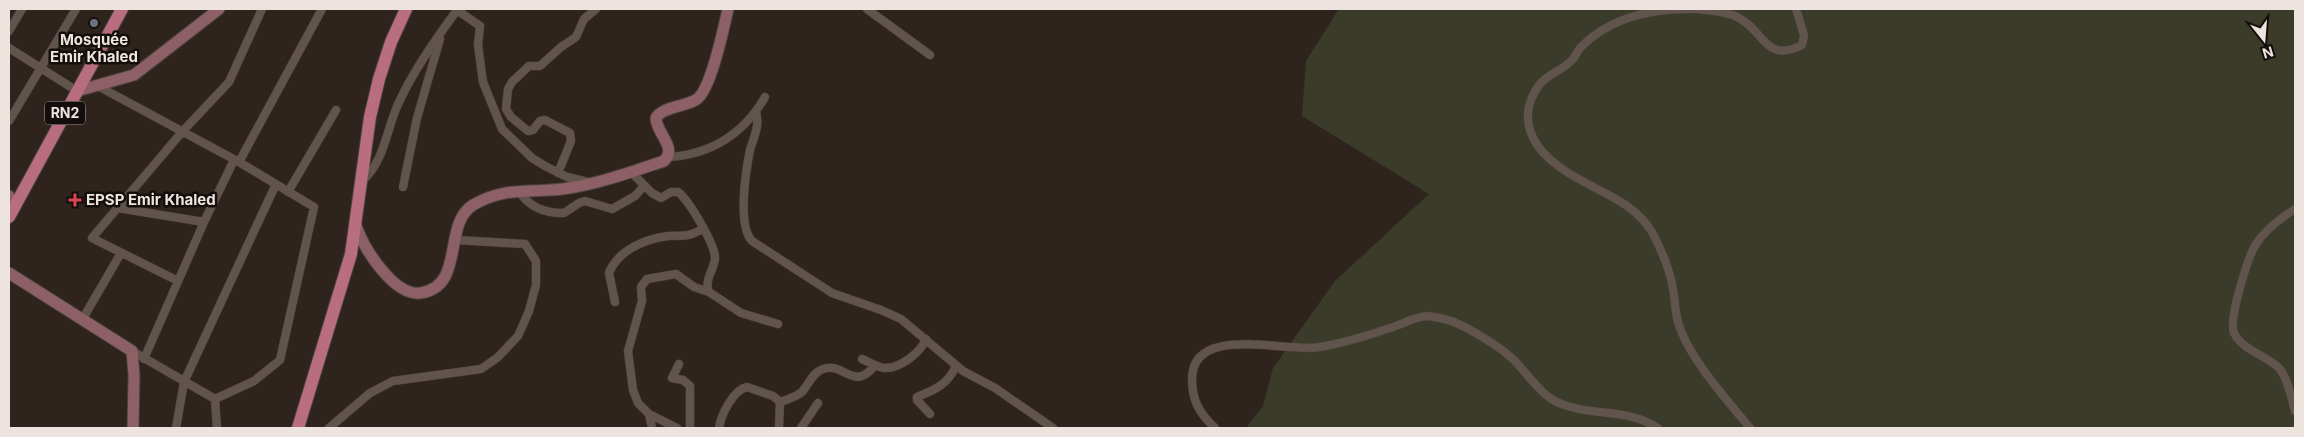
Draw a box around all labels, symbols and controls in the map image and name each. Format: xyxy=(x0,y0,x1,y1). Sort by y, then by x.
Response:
north arrow xyxy=(2239,15,2289,65)
marker: Mosquée Emir Khaled xyxy=(88,17,100,29)
place label: Mosquée Emir Khaled xyxy=(50,30,138,66)
text: N xyxy=(2260,43,2276,63)
road number: RN2 xyxy=(45,102,85,125)
place label: EPSP Emir Khaled xyxy=(86,190,216,209)
marker: EPSP Emir Khaled xyxy=(68,193,82,207)

